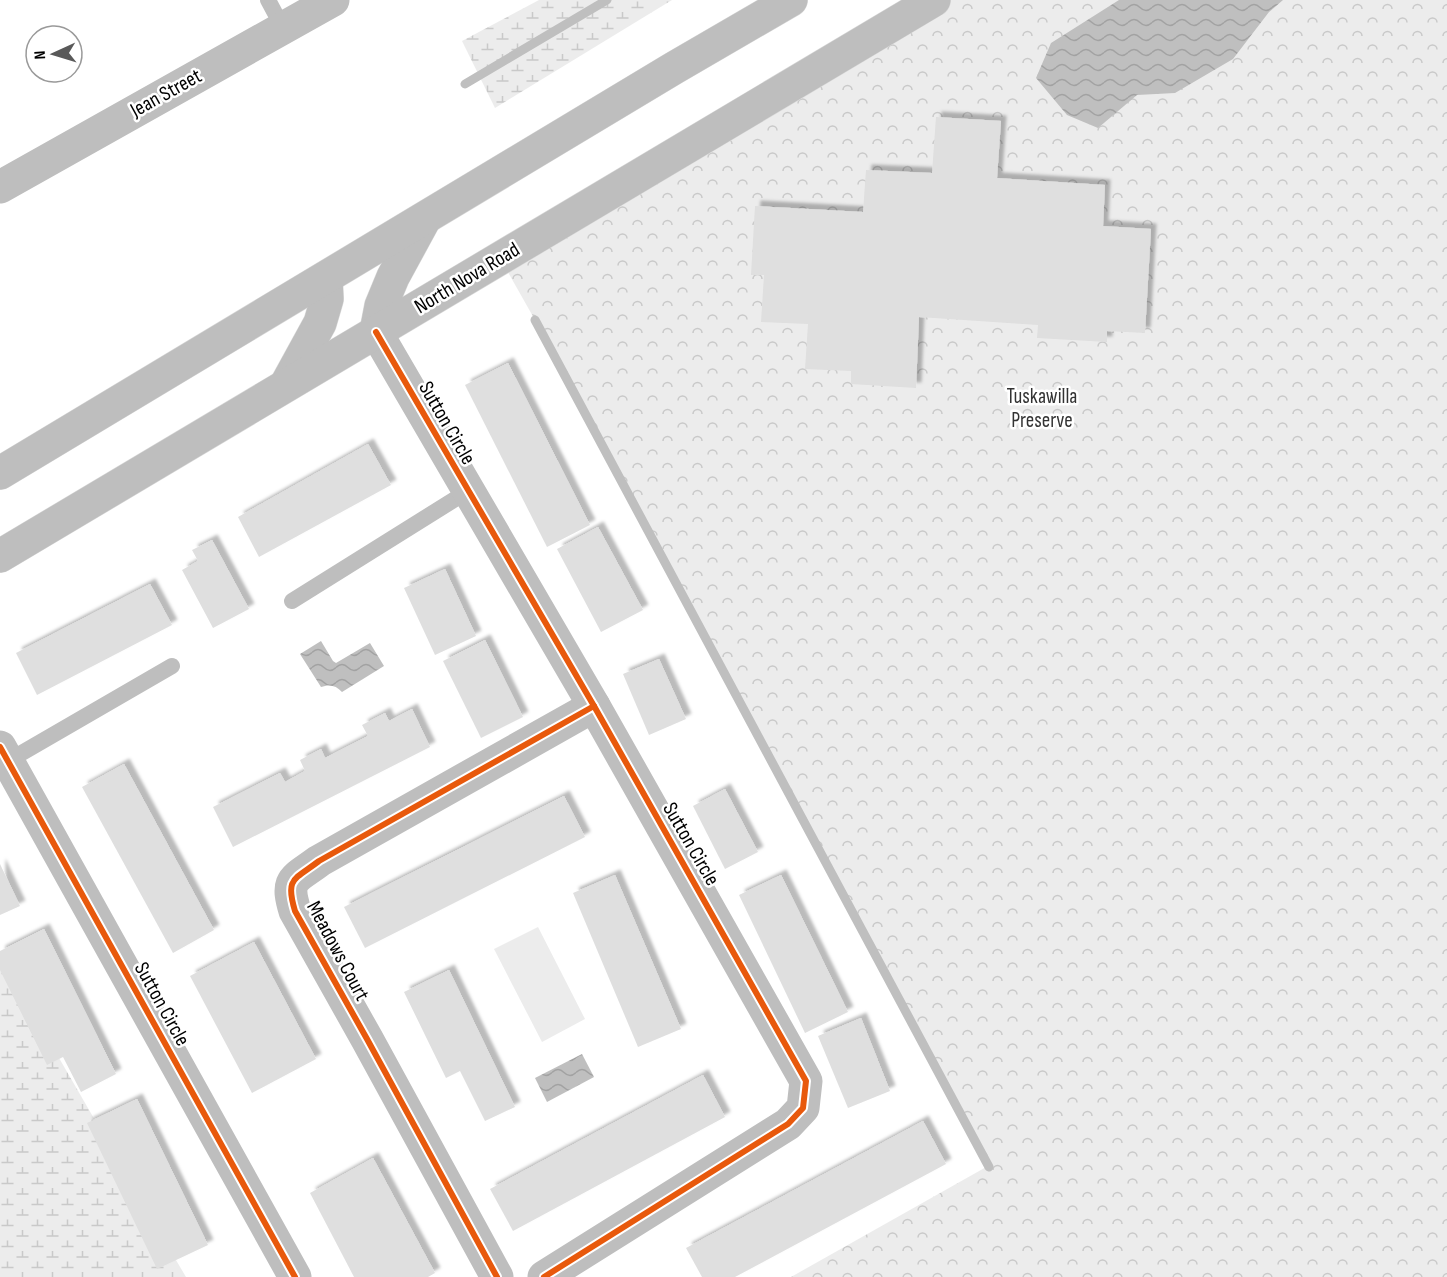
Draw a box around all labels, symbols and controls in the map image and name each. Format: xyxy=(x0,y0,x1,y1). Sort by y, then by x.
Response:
north arrow xyxy=(24,24,84,84)
text: N xyxy=(31,50,50,60)
street label: Jean Street xyxy=(125,63,206,123)
street label: North Nova Road xyxy=(410,237,524,319)
street label: Sutton Circle xyxy=(413,377,481,469)
park label: Tuskawilla Preserve xyxy=(1007,384,1077,433)
street label: Sutton Circle xyxy=(657,798,725,890)
street label: Meadows Court xyxy=(301,897,375,1005)
street label: Sutton Circle xyxy=(129,958,195,1050)

